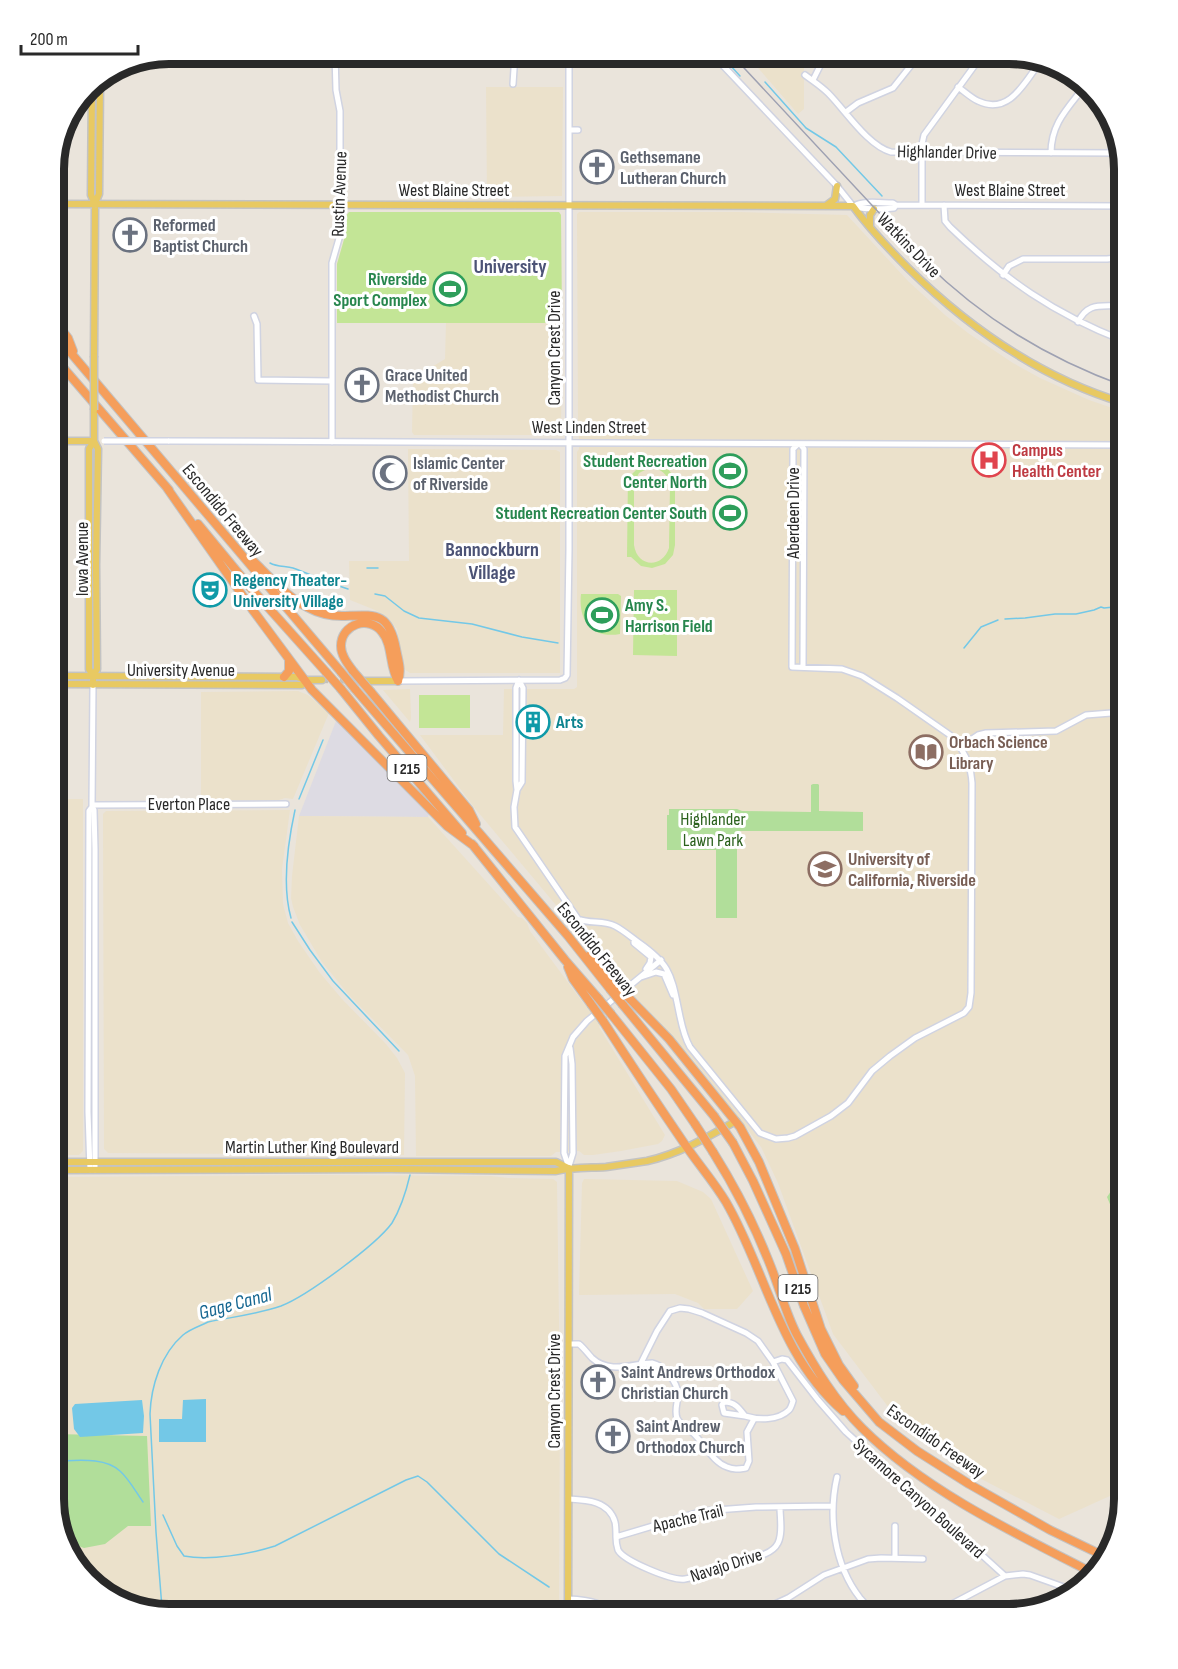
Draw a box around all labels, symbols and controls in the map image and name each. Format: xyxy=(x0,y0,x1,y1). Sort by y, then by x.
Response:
scale bar xyxy=(21,18,138,56)
text: 200 m xyxy=(30,29,68,50)
street label: Highlander Drive xyxy=(897,141,997,164)
place label: Gethsemane Lutheran Church xyxy=(620,147,726,189)
church icon: Gethsemane Lutheran Church xyxy=(579,149,615,185)
street label: Rustin Avenue xyxy=(328,151,351,237)
street label: West Blaine Street xyxy=(399,180,510,201)
street label: West Blaine Street xyxy=(955,180,1066,201)
street label: Watkins Drive xyxy=(872,208,945,282)
place label: Reformed Baptist Church xyxy=(153,215,248,257)
church icon: Reformed Baptist Church xyxy=(112,217,148,253)
district label: University xyxy=(474,255,547,279)
place label: Riverside Sport Complex xyxy=(333,269,427,311)
sports icon: Riverside Sport Complex xyxy=(432,271,468,307)
street label: Canyon Crest Drive xyxy=(544,291,565,405)
place label: Grace United Methodist Church xyxy=(385,365,499,407)
church icon: Grace United Methodist Church xyxy=(344,367,380,403)
street label: West Linden Street xyxy=(532,417,647,438)
place label: Campus Health Center xyxy=(1012,440,1101,482)
hospital icon: Campus Health Center xyxy=(971,442,1007,478)
place label: Student Recreation Center North xyxy=(583,451,707,493)
place label: Islamic Center of Riverside xyxy=(413,453,505,495)
sports icon: Student Recreation Center North xyxy=(712,453,748,489)
mosque icon: Islamic Center of Riverside xyxy=(372,455,408,491)
street label: Escondido Freeway xyxy=(178,460,268,561)
street label: Aberdeen Drive xyxy=(783,467,804,560)
sports icon: Student Recreation Center South xyxy=(712,495,748,531)
place label: Student Recreation Center South xyxy=(496,503,707,524)
street label: Iowa Avenue xyxy=(72,522,93,596)
district label: Bannockburn Village xyxy=(445,538,539,585)
place label: Regency Theater- University Village xyxy=(233,570,347,612)
theatre icon: Regency Theater- University Village xyxy=(192,572,228,608)
place label: Amy S. Harrison Field xyxy=(624,595,713,637)
sports icon: Amy S. Harrison Field xyxy=(584,597,620,633)
street label: University Avenue xyxy=(127,660,235,681)
building icon: Arts xyxy=(515,704,551,740)
place label: Arts xyxy=(555,712,584,733)
place label: Orbach Science Library xyxy=(949,732,1048,774)
library icon: Orbach Science Library xyxy=(908,734,944,770)
road number: I 215 xyxy=(388,755,426,781)
street label: Everton Place xyxy=(148,794,230,815)
park label: Highlander Lawn Park xyxy=(680,809,746,851)
place label: University of California, Riverside xyxy=(848,849,976,891)
school or university icon: University of California, Riverside xyxy=(807,851,843,887)
street label: Escondido Freeway xyxy=(552,898,641,1000)
street label: Martin Luther King Boulevard xyxy=(225,1137,399,1158)
road number: I 215 xyxy=(778,1275,818,1301)
water label: Gage Canal xyxy=(196,1282,276,1325)
street label: Canyon Crest Drive xyxy=(544,1334,565,1448)
place label: Saint Andrews Orthodox Christian Church xyxy=(621,1362,776,1404)
church icon: Saint Andrews Orthodox Christian Church xyxy=(580,1364,616,1400)
street label: Escondido Freeway xyxy=(883,1400,989,1483)
place label: Saint Andrew Orthodox Church xyxy=(636,1416,745,1458)
church icon: Saint Andrew Orthodox Church xyxy=(595,1418,631,1454)
street label: Sycamore Canyon Boulevard xyxy=(849,1434,989,1563)
street label: Apache Trail xyxy=(650,1500,726,1537)
street label: Navajo Drive xyxy=(687,1544,765,1587)

